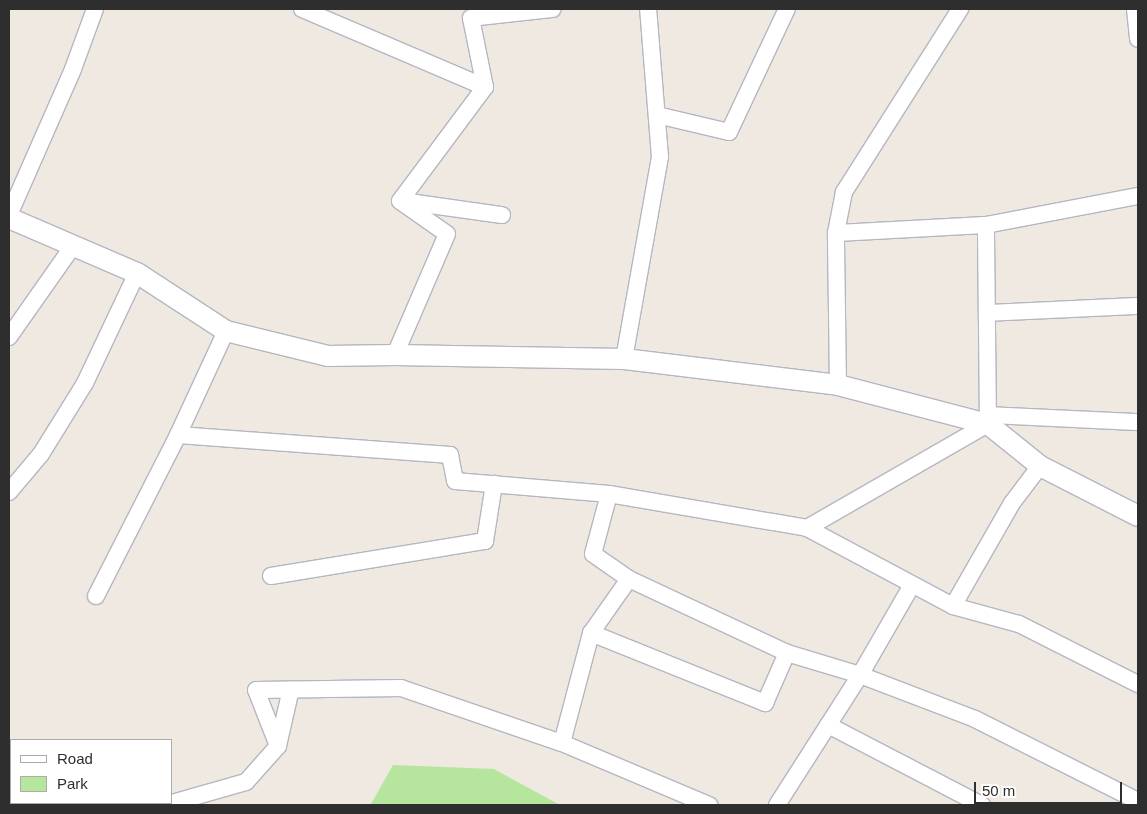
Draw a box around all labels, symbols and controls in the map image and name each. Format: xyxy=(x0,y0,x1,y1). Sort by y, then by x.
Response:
legend xyxy=(10,739,172,804)
text: Road xyxy=(57,750,93,767)
scale bar xyxy=(977,772,1124,804)
text: Park xyxy=(57,775,88,792)
text: 50 m xyxy=(982,782,1015,799)

